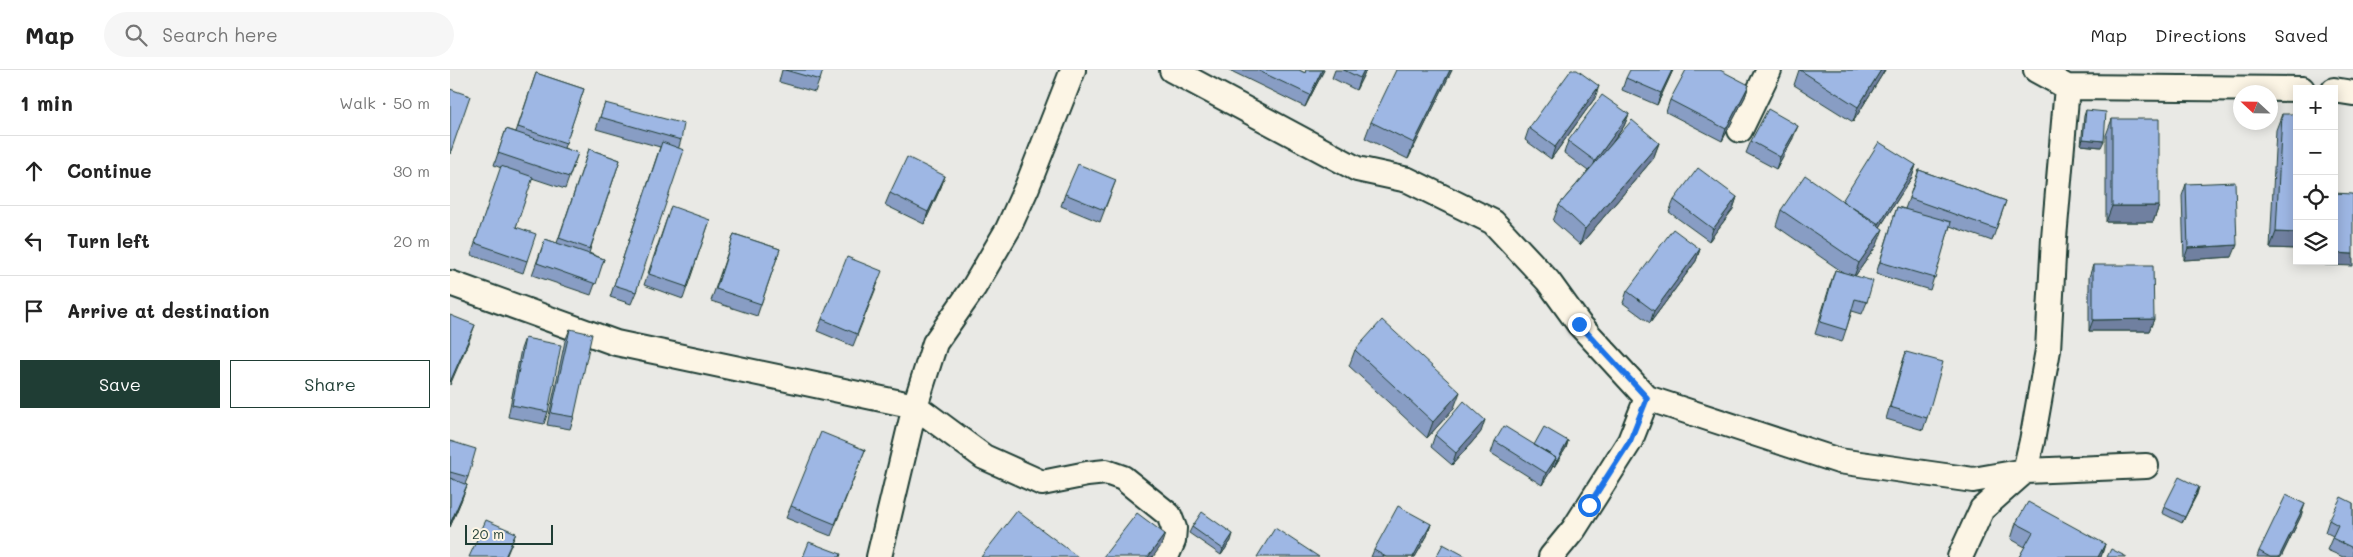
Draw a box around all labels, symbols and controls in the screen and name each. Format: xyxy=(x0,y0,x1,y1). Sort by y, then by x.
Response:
search box xyxy=(104,12,454,57)
text: Map xyxy=(25,19,74,50)
icon: search xyxy=(122,21,150,49)
text: Search here xyxy=(162,22,278,47)
text: Map xyxy=(2090,23,2127,47)
text: Directions xyxy=(2155,23,2247,47)
text: Saved xyxy=(2275,23,2328,47)
north arrow xyxy=(2233,85,2278,130)
map controls xyxy=(2293,85,2338,265)
button: + xyxy=(2293,85,2338,130)
text: 1 min xyxy=(20,89,73,116)
text: Walk · 50 m xyxy=(339,92,430,113)
button: − xyxy=(2293,130,2338,175)
icon: ahead xyxy=(20,157,48,185)
text: Continue xyxy=(67,158,152,183)
text: 30 m xyxy=(393,160,430,181)
button: locate xyxy=(2293,175,2338,220)
button: layers xyxy=(2293,220,2338,265)
icon: left xyxy=(20,227,48,255)
text: Turn left xyxy=(67,228,150,253)
text: 20 m xyxy=(393,230,430,251)
icon: arrive xyxy=(20,297,48,325)
text: Arrive at destination xyxy=(67,298,270,323)
route end xyxy=(1568,313,1591,336)
button: Save xyxy=(20,360,220,408)
button: Share xyxy=(230,360,430,408)
route start xyxy=(1578,494,1601,517)
scale bar xyxy=(465,522,552,545)
text: 20 m xyxy=(472,524,504,543)

